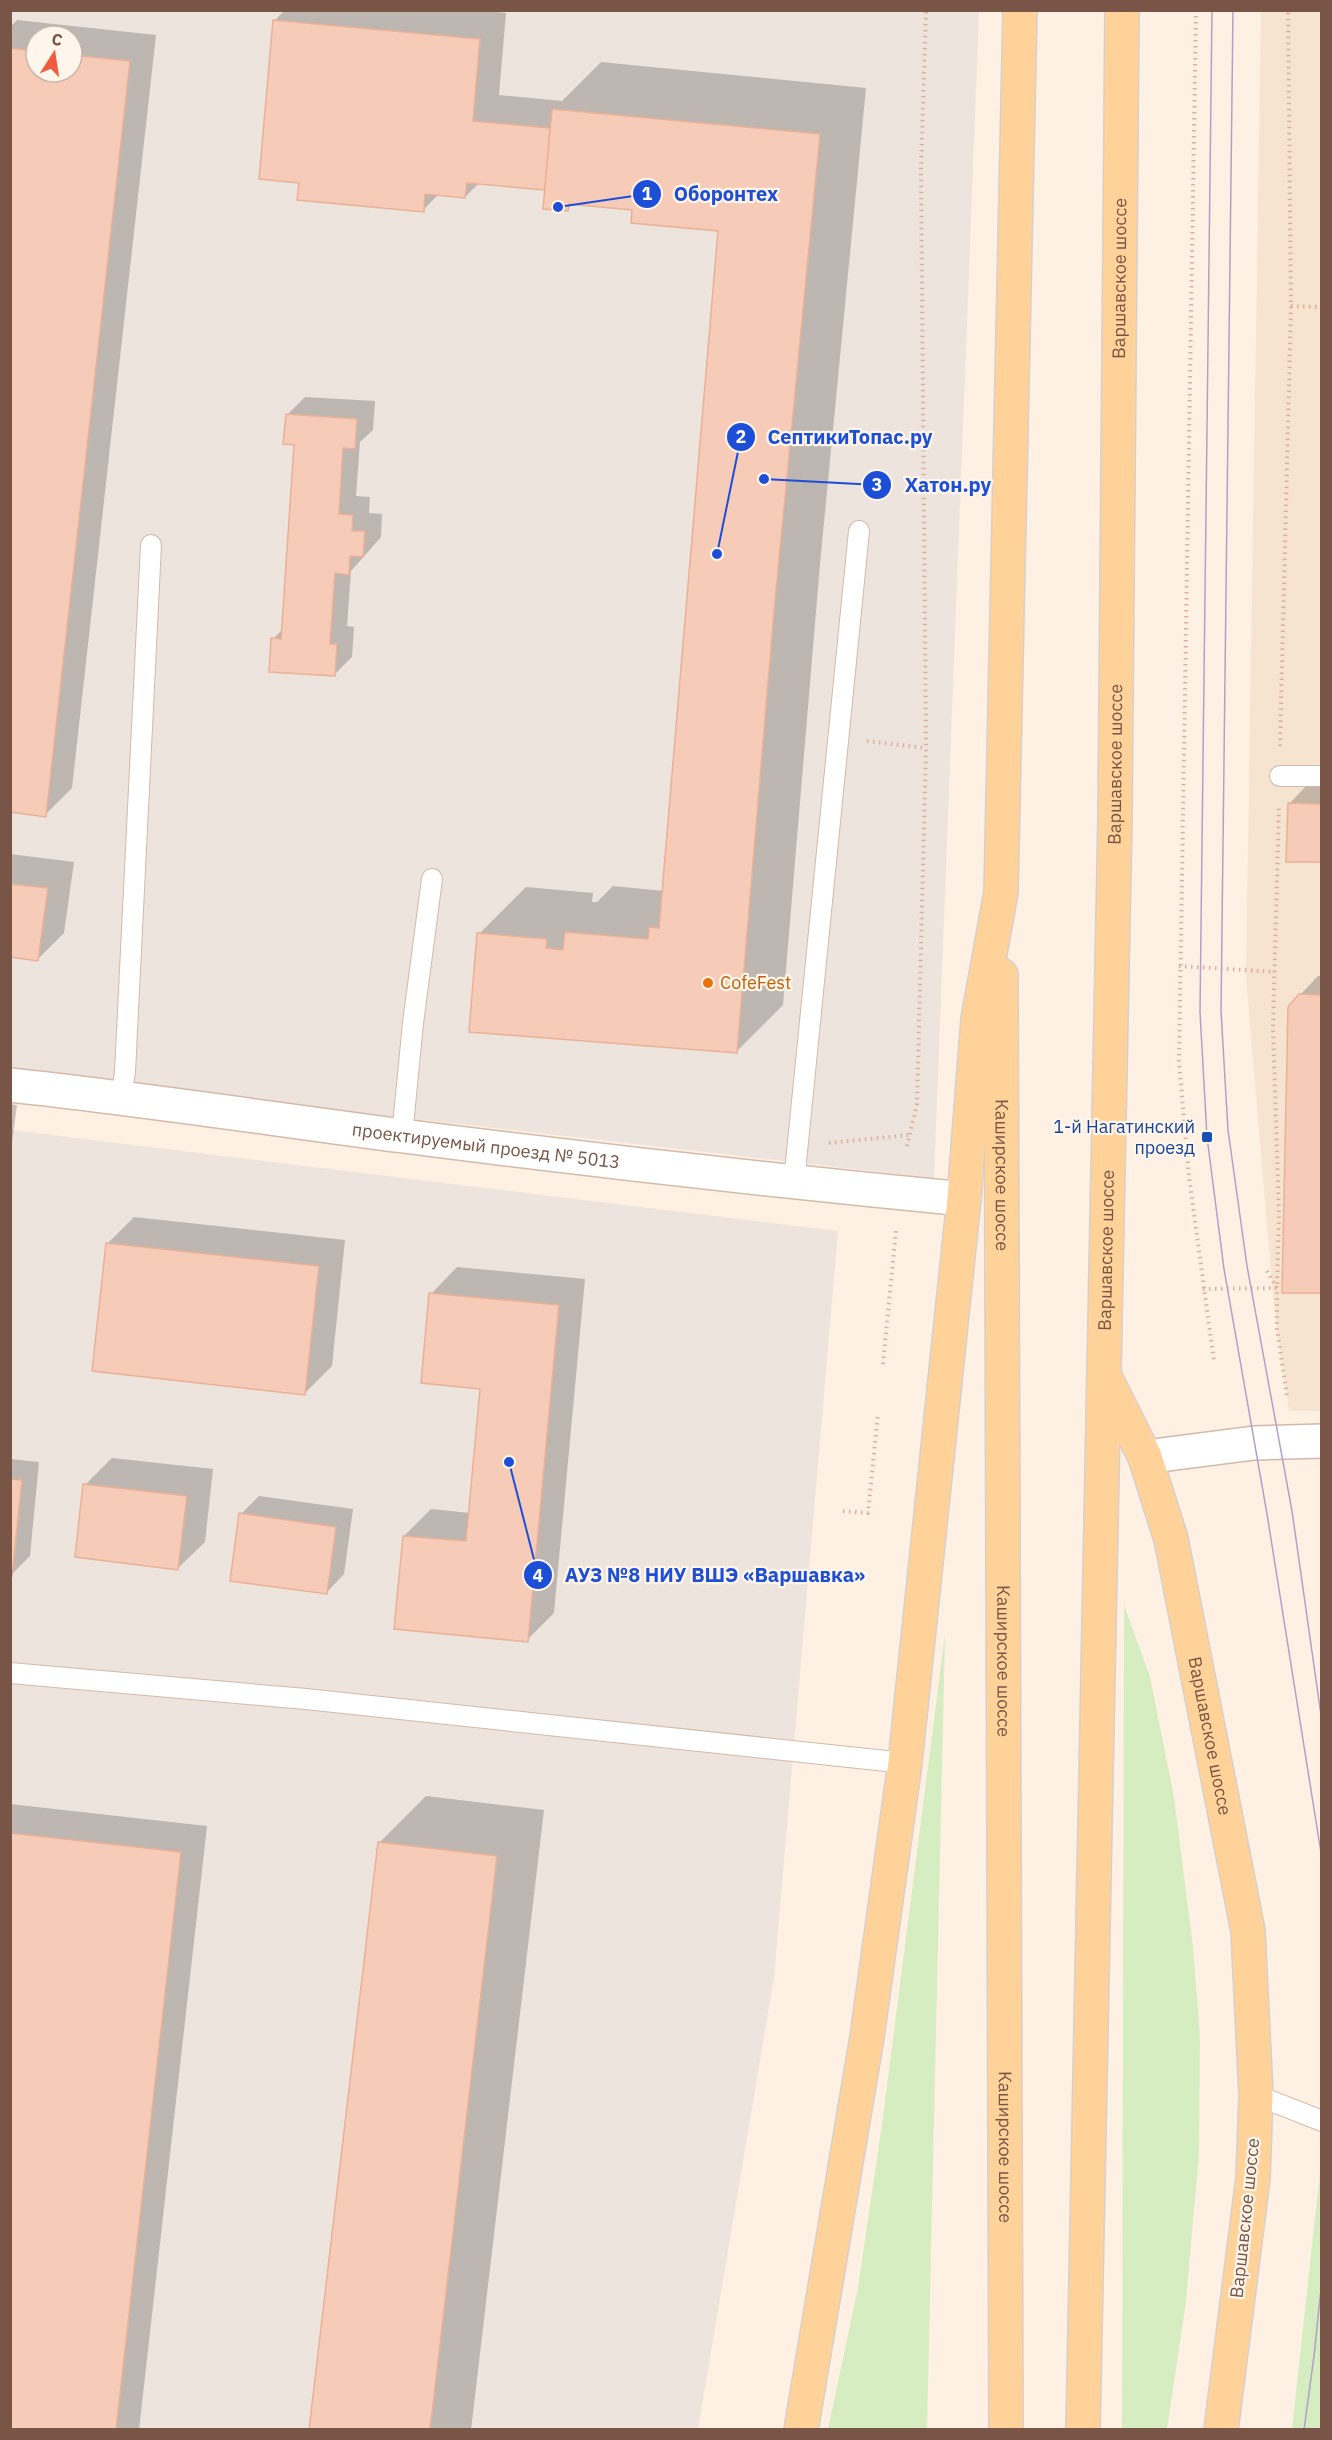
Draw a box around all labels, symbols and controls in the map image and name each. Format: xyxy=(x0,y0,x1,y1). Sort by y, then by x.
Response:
north arrow xyxy=(24,24,84,84)
text: С xyxy=(50,28,64,50)
callout: Оборонтех xyxy=(632,175,790,213)
text: Оборонтех xyxy=(674,180,778,207)
text: 1 xyxy=(642,182,653,205)
street label: Варшавское шоссе xyxy=(1107,198,1131,359)
callout: СептикиТопас.ру xyxy=(726,418,945,456)
text: СептикиТопас.ру xyxy=(767,423,933,450)
text: 2 xyxy=(736,425,746,448)
callout: Хатон.ру xyxy=(862,466,1003,504)
text: Хатон.ру xyxy=(905,471,992,498)
text: 3 xyxy=(872,473,882,496)
street label: Варшавское шоссе xyxy=(1102,684,1127,845)
place label: CofeFest xyxy=(720,971,791,994)
marker: CofeFest xyxy=(701,976,715,990)
street label: Каширское шоссе xyxy=(990,1099,1014,1251)
place label: 1-й Нагатинский проезд xyxy=(1053,1115,1195,1159)
street label: проектируемый проезд № 5013 xyxy=(351,1117,621,1174)
marker: 1-й Нагатинский проезд xyxy=(1200,1130,1214,1144)
street label: Варшавское шоссе xyxy=(1093,1169,1119,1331)
callout: АУЗ №8 НИУ ВШЭ «Варшавка» xyxy=(523,1556,877,1594)
text: АУЗ №8 НИУ ВШЭ «Варшавка» xyxy=(565,1561,865,1588)
text: 4 xyxy=(533,1564,544,1587)
street label: Каширское шоссе xyxy=(992,1585,1016,1737)
street label: Варшавское шоссе xyxy=(1183,1655,1237,1817)
street label: Каширское шоссе xyxy=(994,2071,1017,2223)
street label: Варшавское шоссе xyxy=(1225,2137,1264,2299)

